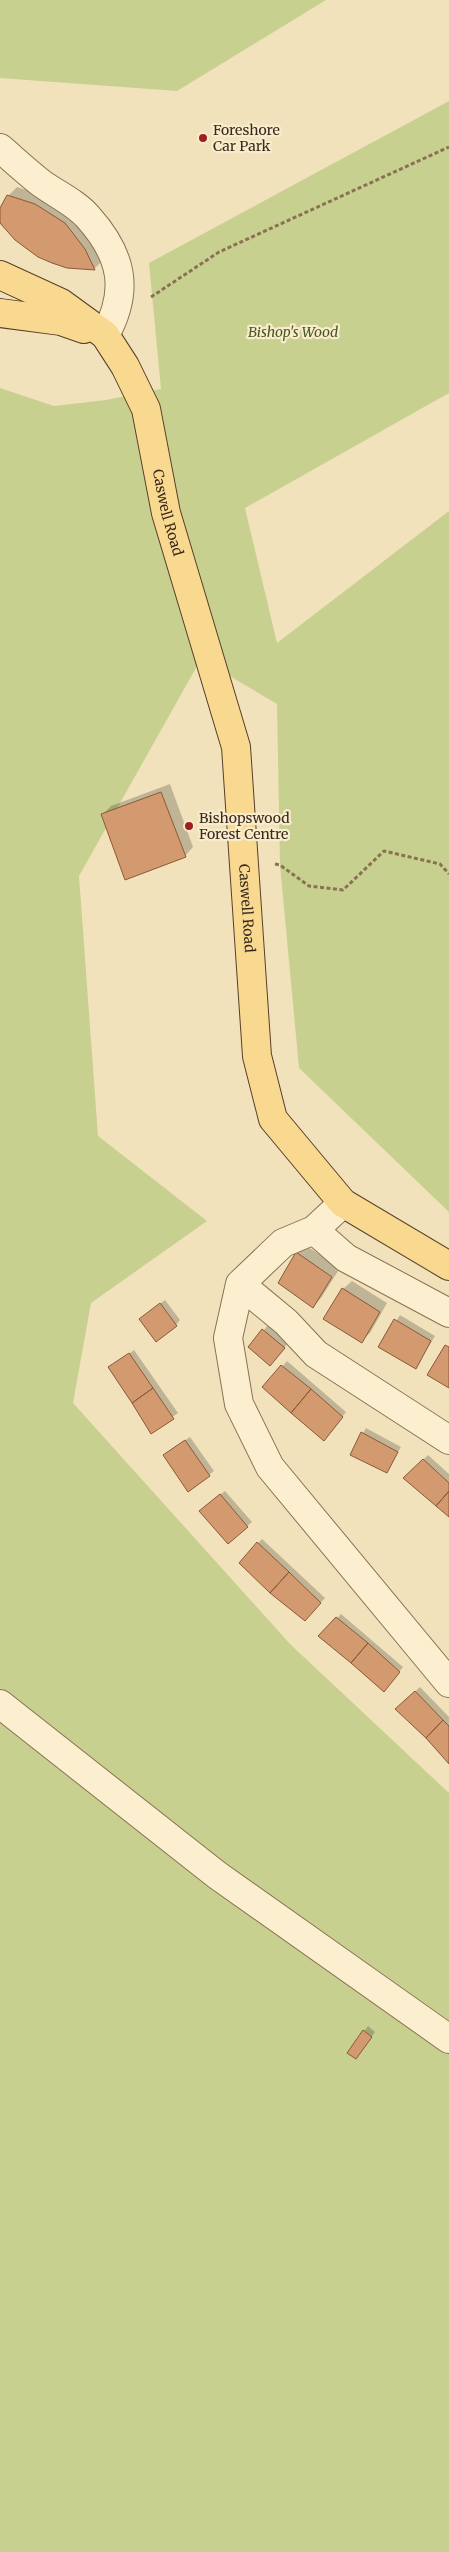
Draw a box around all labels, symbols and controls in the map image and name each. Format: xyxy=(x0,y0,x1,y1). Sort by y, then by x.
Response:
place label: Foreshore Car Park xyxy=(213,121,280,155)
marker: Foreshore Car Park xyxy=(197,132,209,144)
park label: Bishop's Wood xyxy=(248,323,338,341)
street label: Caswell Road xyxy=(149,468,187,558)
place label: Bishopswood Forest Centre xyxy=(199,809,290,843)
marker: Bishopswood Forest Centre xyxy=(183,820,195,832)
street label: Caswell Road xyxy=(235,863,259,954)

